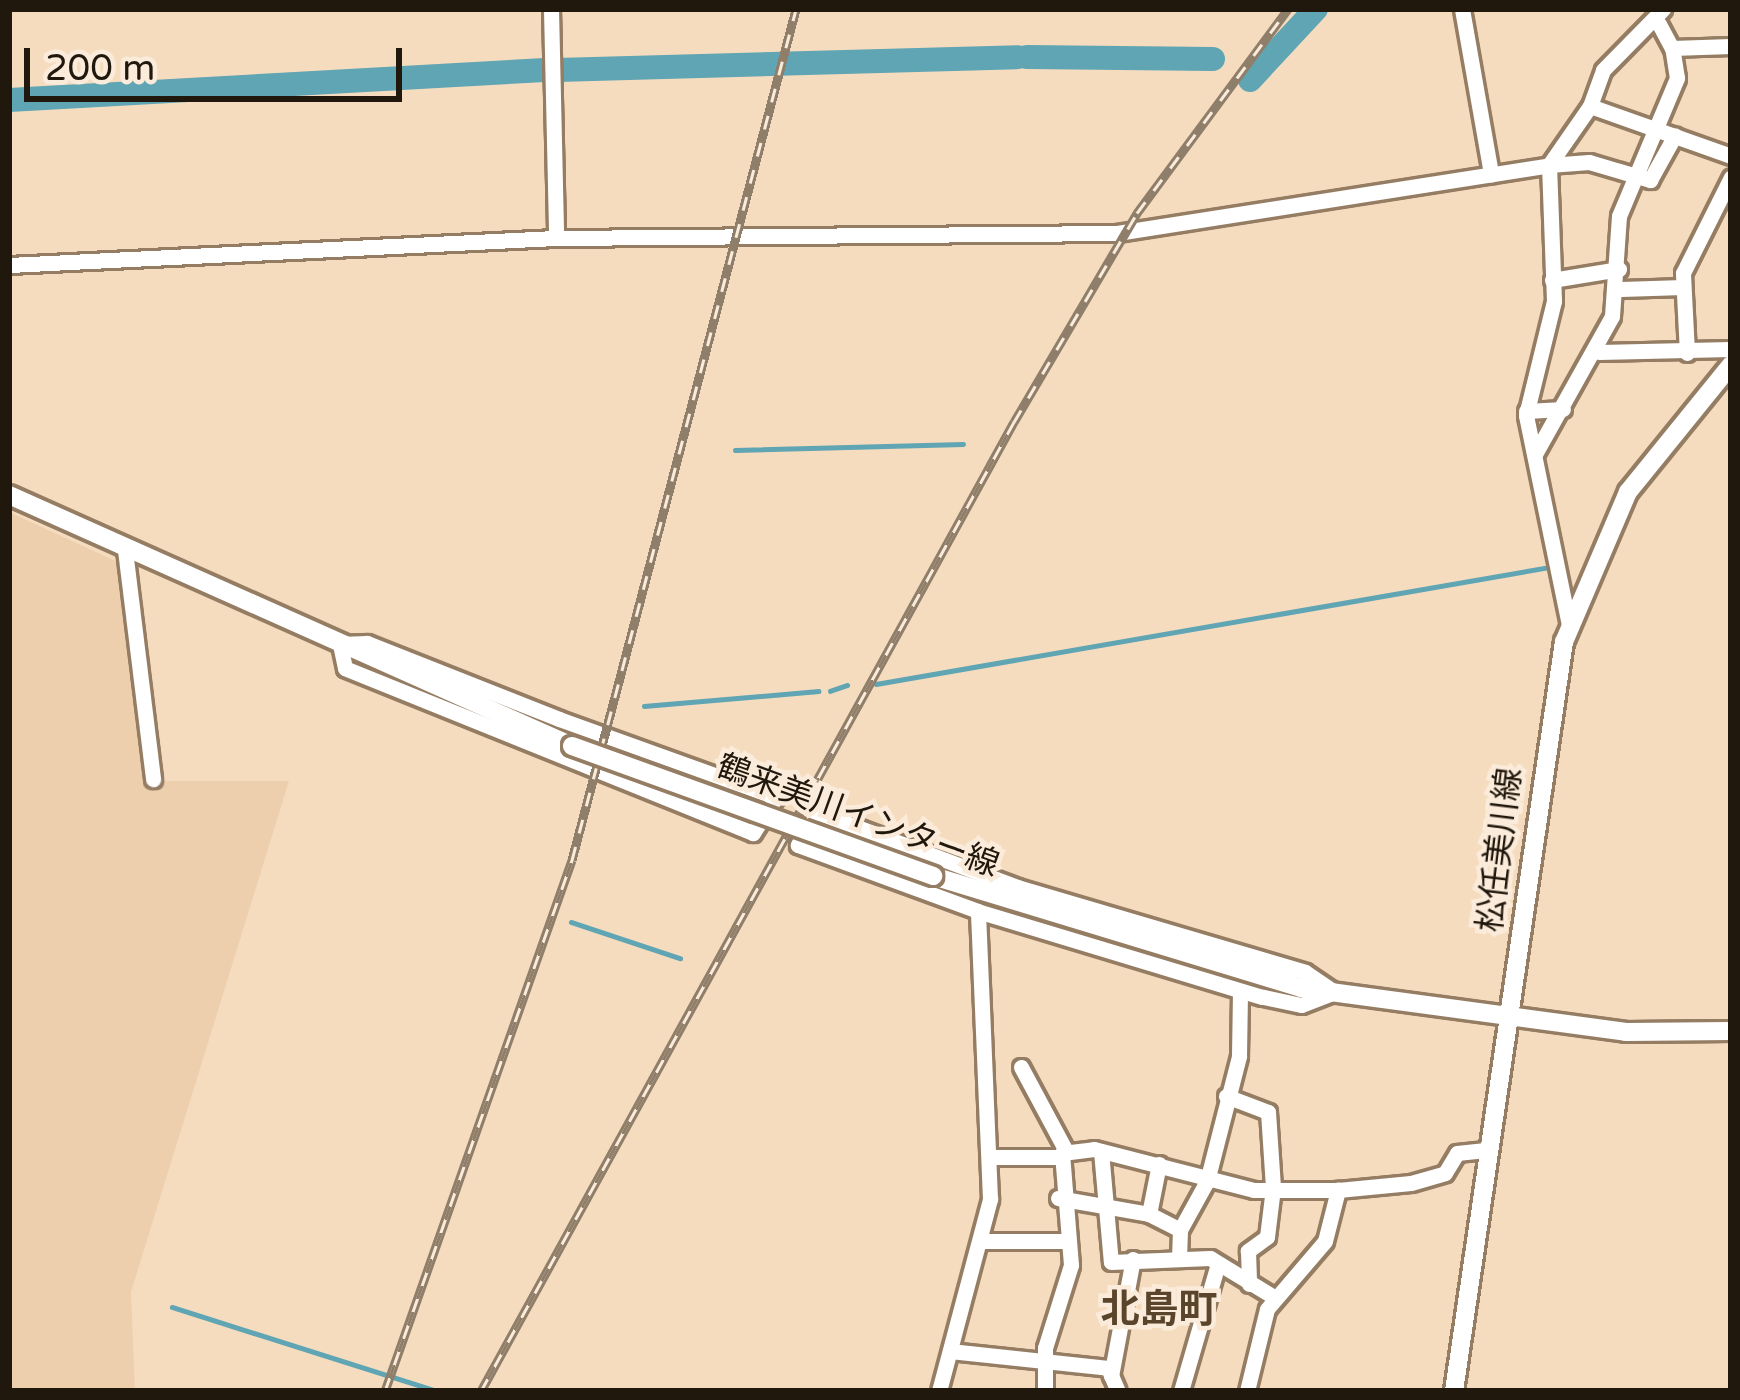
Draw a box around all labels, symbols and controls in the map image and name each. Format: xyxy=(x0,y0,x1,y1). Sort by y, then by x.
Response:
scale bar xyxy=(30,24,408,98)
text: 200 m xyxy=(45,47,155,90)
street label: 鶴来美川インター線 xyxy=(712,747,1004,885)
street label: 松任美川線 xyxy=(1470,766,1530,934)
district label: 北島町 xyxy=(1101,1287,1217,1333)

